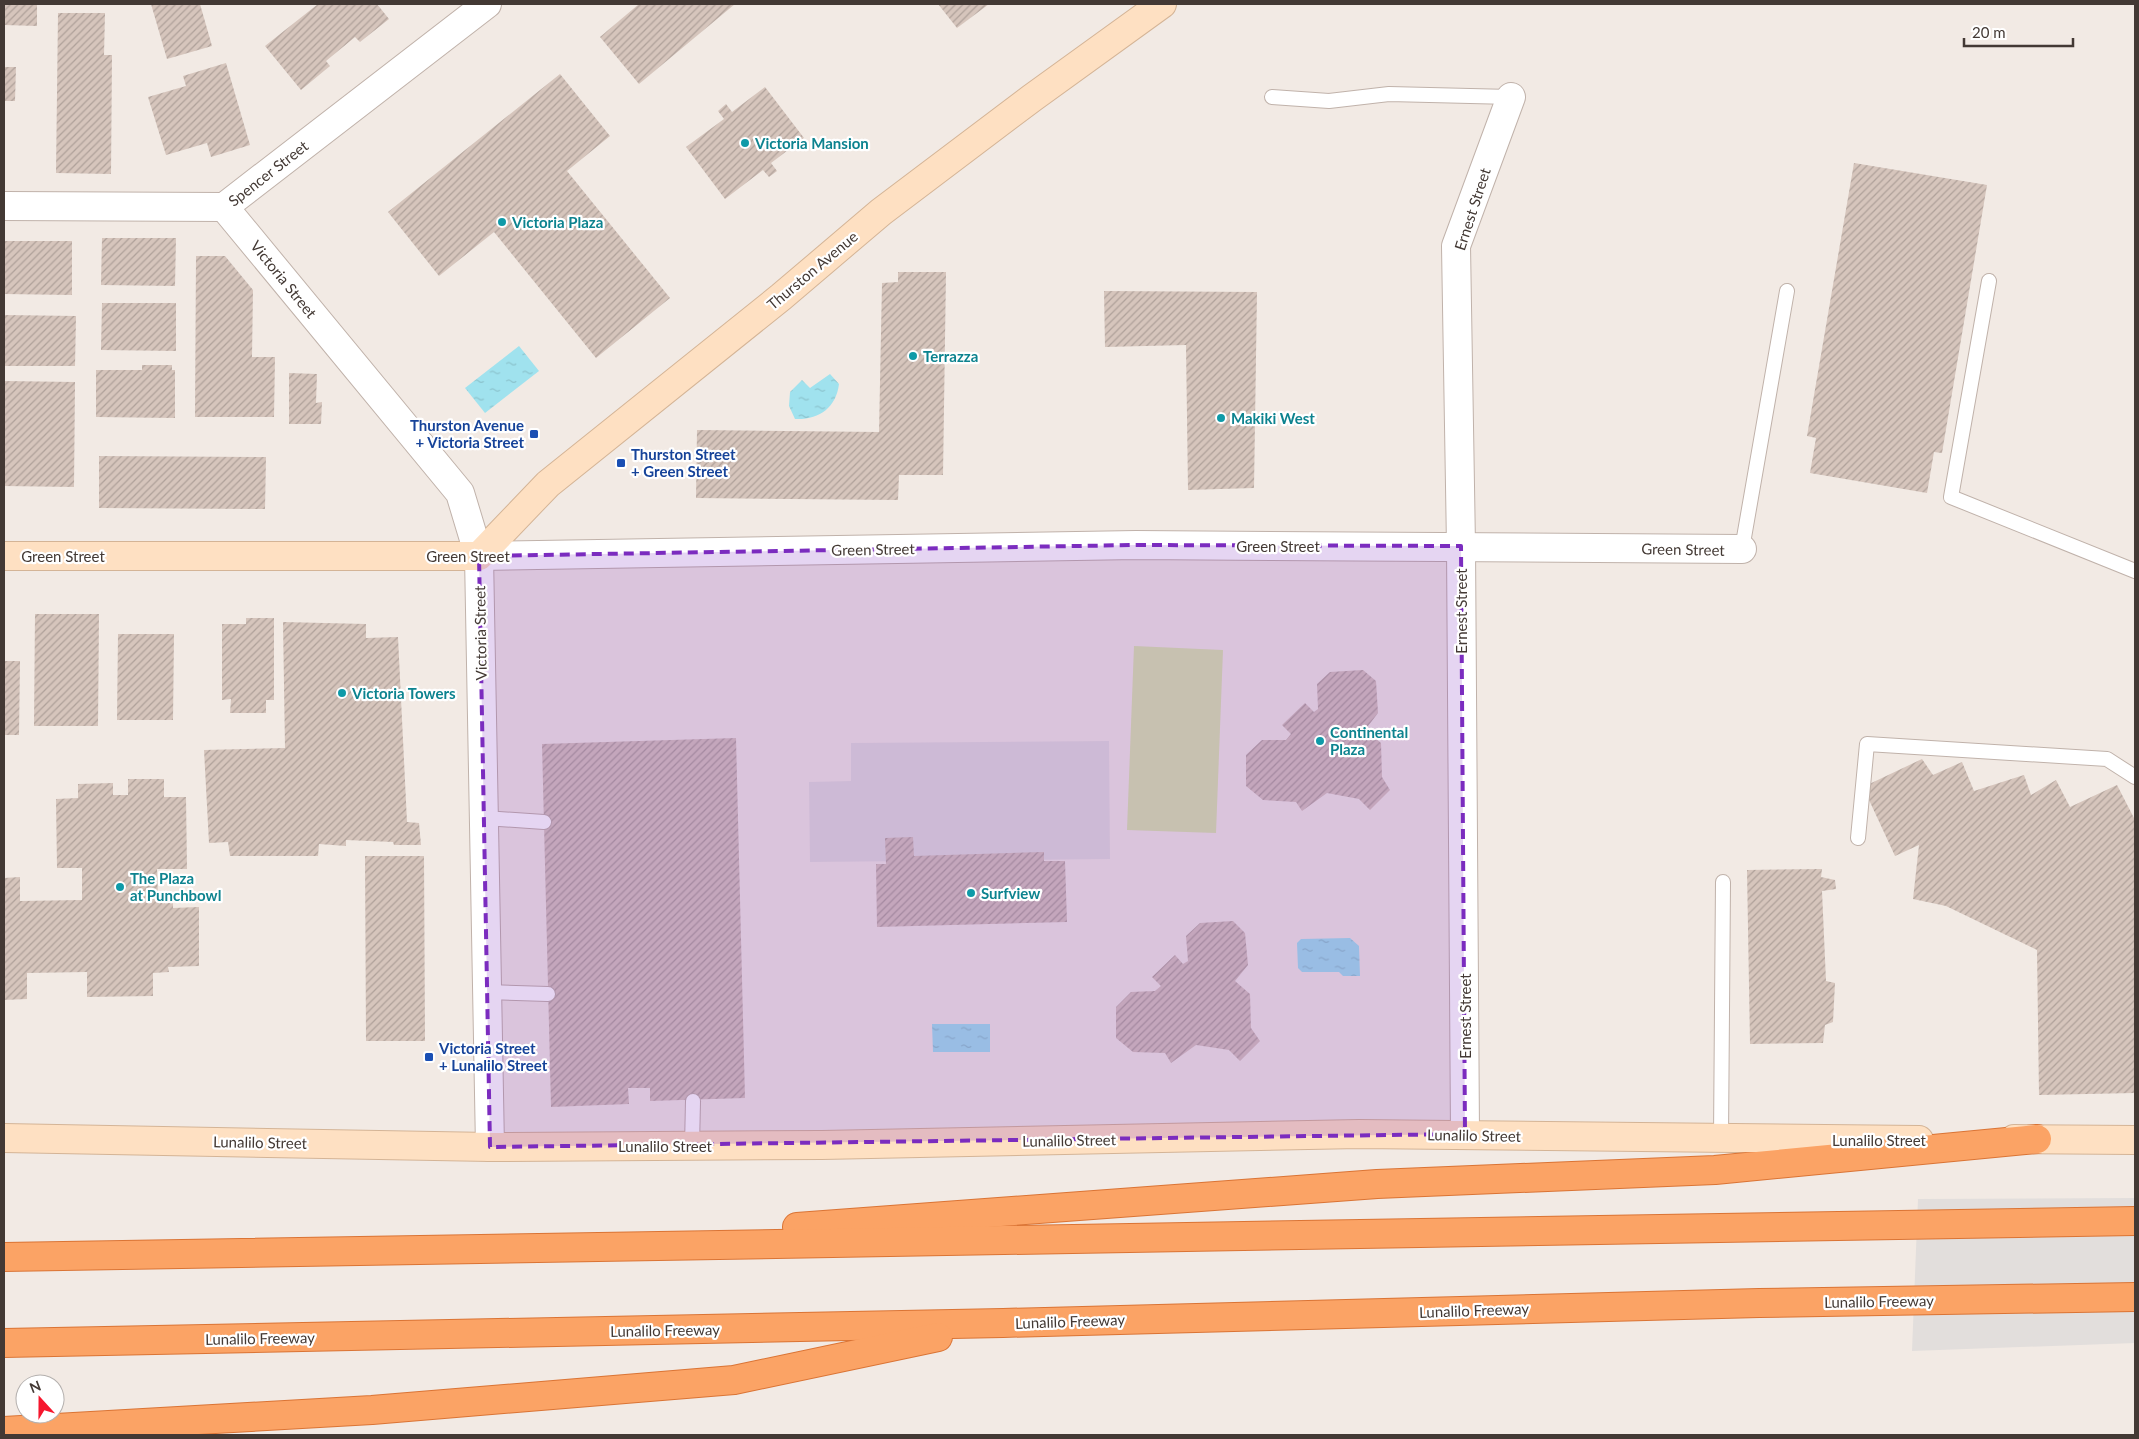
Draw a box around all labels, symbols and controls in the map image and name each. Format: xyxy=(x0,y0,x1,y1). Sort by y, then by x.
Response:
scale bar xyxy=(1964,15,2073,47)
text: 20 m xyxy=(1972,23,2006,41)
place label: Victoria Mansion xyxy=(754,134,869,152)
street label: Spencer Street xyxy=(225,136,312,210)
marker: Victoria Mansion xyxy=(739,137,751,149)
street label: Ernest Street xyxy=(1450,165,1494,252)
place label: Victoria Plaza xyxy=(511,213,603,231)
marker: Victoria Plaza xyxy=(496,216,508,228)
street label: Thurston Avenue xyxy=(763,227,861,313)
street label: Victoria Street xyxy=(247,237,321,322)
place label: Terrazza xyxy=(923,347,978,365)
marker: Terrazza xyxy=(907,350,919,362)
place label: Makiki West xyxy=(1231,409,1315,427)
marker: Makiki West xyxy=(1215,412,1227,424)
place label: Thurston Avenue + Victoria Street xyxy=(410,416,524,451)
marker: Thurston Avenue + Victoria Street xyxy=(528,428,540,440)
place label: Thurston Street + Green Street xyxy=(631,445,736,480)
marker: Thurston Street + Green Street xyxy=(615,457,627,469)
street label: Green Street xyxy=(1236,537,1320,555)
street label: Green Street xyxy=(831,539,916,559)
street label: Green Street xyxy=(1641,539,1726,559)
street label: Green Street xyxy=(21,547,105,565)
street label: Green Street xyxy=(426,547,510,565)
street label: Ernest Street xyxy=(1452,568,1470,654)
street label: Victoria Street xyxy=(470,585,490,680)
place label: Victoria Towers xyxy=(351,684,456,702)
marker: Victoria Towers xyxy=(336,687,348,699)
place label: Continental Plaza xyxy=(1330,723,1408,758)
marker: Continental Plaza xyxy=(1314,735,1326,747)
place label: The Plaza at Punchbowl xyxy=(130,869,221,904)
marker: The Plaza at Punchbowl xyxy=(114,881,126,893)
place label: Surfview xyxy=(981,884,1040,902)
marker: Surfview xyxy=(965,887,977,899)
street label: Ernest Street xyxy=(1456,973,1474,1059)
place label: Victoria Street + Lunalilo Street xyxy=(438,1039,548,1074)
marker: Victoria Street + Lunalilo Street xyxy=(423,1051,435,1063)
street label: Lunalilo Street xyxy=(1427,1125,1522,1145)
street label: Lunalilo Street xyxy=(1022,1130,1117,1150)
street label: Lunalilo Street xyxy=(1832,1131,1927,1149)
street label: Lunalilo Street xyxy=(213,1132,308,1152)
street label: Lunalilo Street xyxy=(618,1137,713,1155)
street label: Lunalilo Freeway xyxy=(1824,1291,1934,1311)
street label: Lunalilo Freeway xyxy=(1419,1299,1530,1321)
street label: Lunalilo Freeway xyxy=(1015,1310,1126,1332)
street label: Lunalilo Freeway xyxy=(610,1320,720,1340)
street label: Lunalilo Freeway xyxy=(205,1328,315,1348)
north arrow xyxy=(15,1374,65,1424)
text: N xyxy=(27,1377,43,1396)

